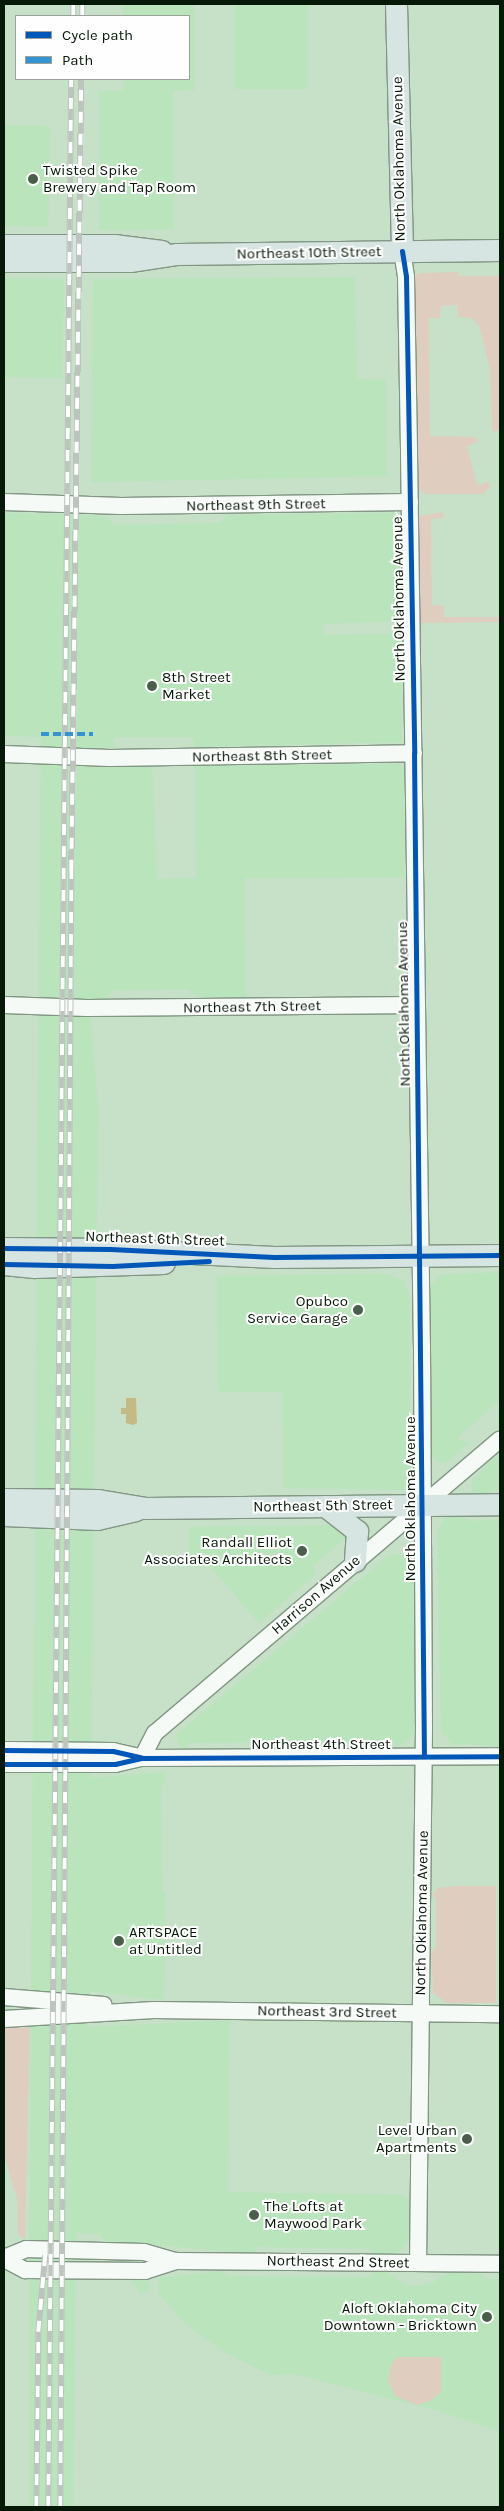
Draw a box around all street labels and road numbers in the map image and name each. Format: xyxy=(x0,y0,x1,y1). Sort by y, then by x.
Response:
street label: North Oklahoma Avenue xyxy=(389,76,409,242)
street label: Northeast 10th Street xyxy=(236,243,382,263)
street label: Northeast 9th Street xyxy=(186,495,326,515)
street label: North Oklahoma Avenue xyxy=(389,516,409,682)
street label: Northeast 8th Street xyxy=(192,746,332,766)
street label: North Oklahoma Avenue xyxy=(394,921,414,1087)
street label: Northeast 7th Street xyxy=(183,997,321,1017)
street label: Northeast 6th Street xyxy=(85,1228,225,1250)
street label: North Oklahoma Avenue xyxy=(402,1416,420,1582)
street label: Northeast 5th Street xyxy=(253,1496,393,1516)
street label: Harrison Avenue xyxy=(268,1552,364,1638)
street label: Northeast 4th Street xyxy=(251,1736,391,1754)
street label: North Oklahoma Avenue xyxy=(412,1830,432,1996)
street label: Northeast 3rd Street xyxy=(257,2002,397,2022)
street label: Northeast 2nd Street xyxy=(266,2252,410,2272)

